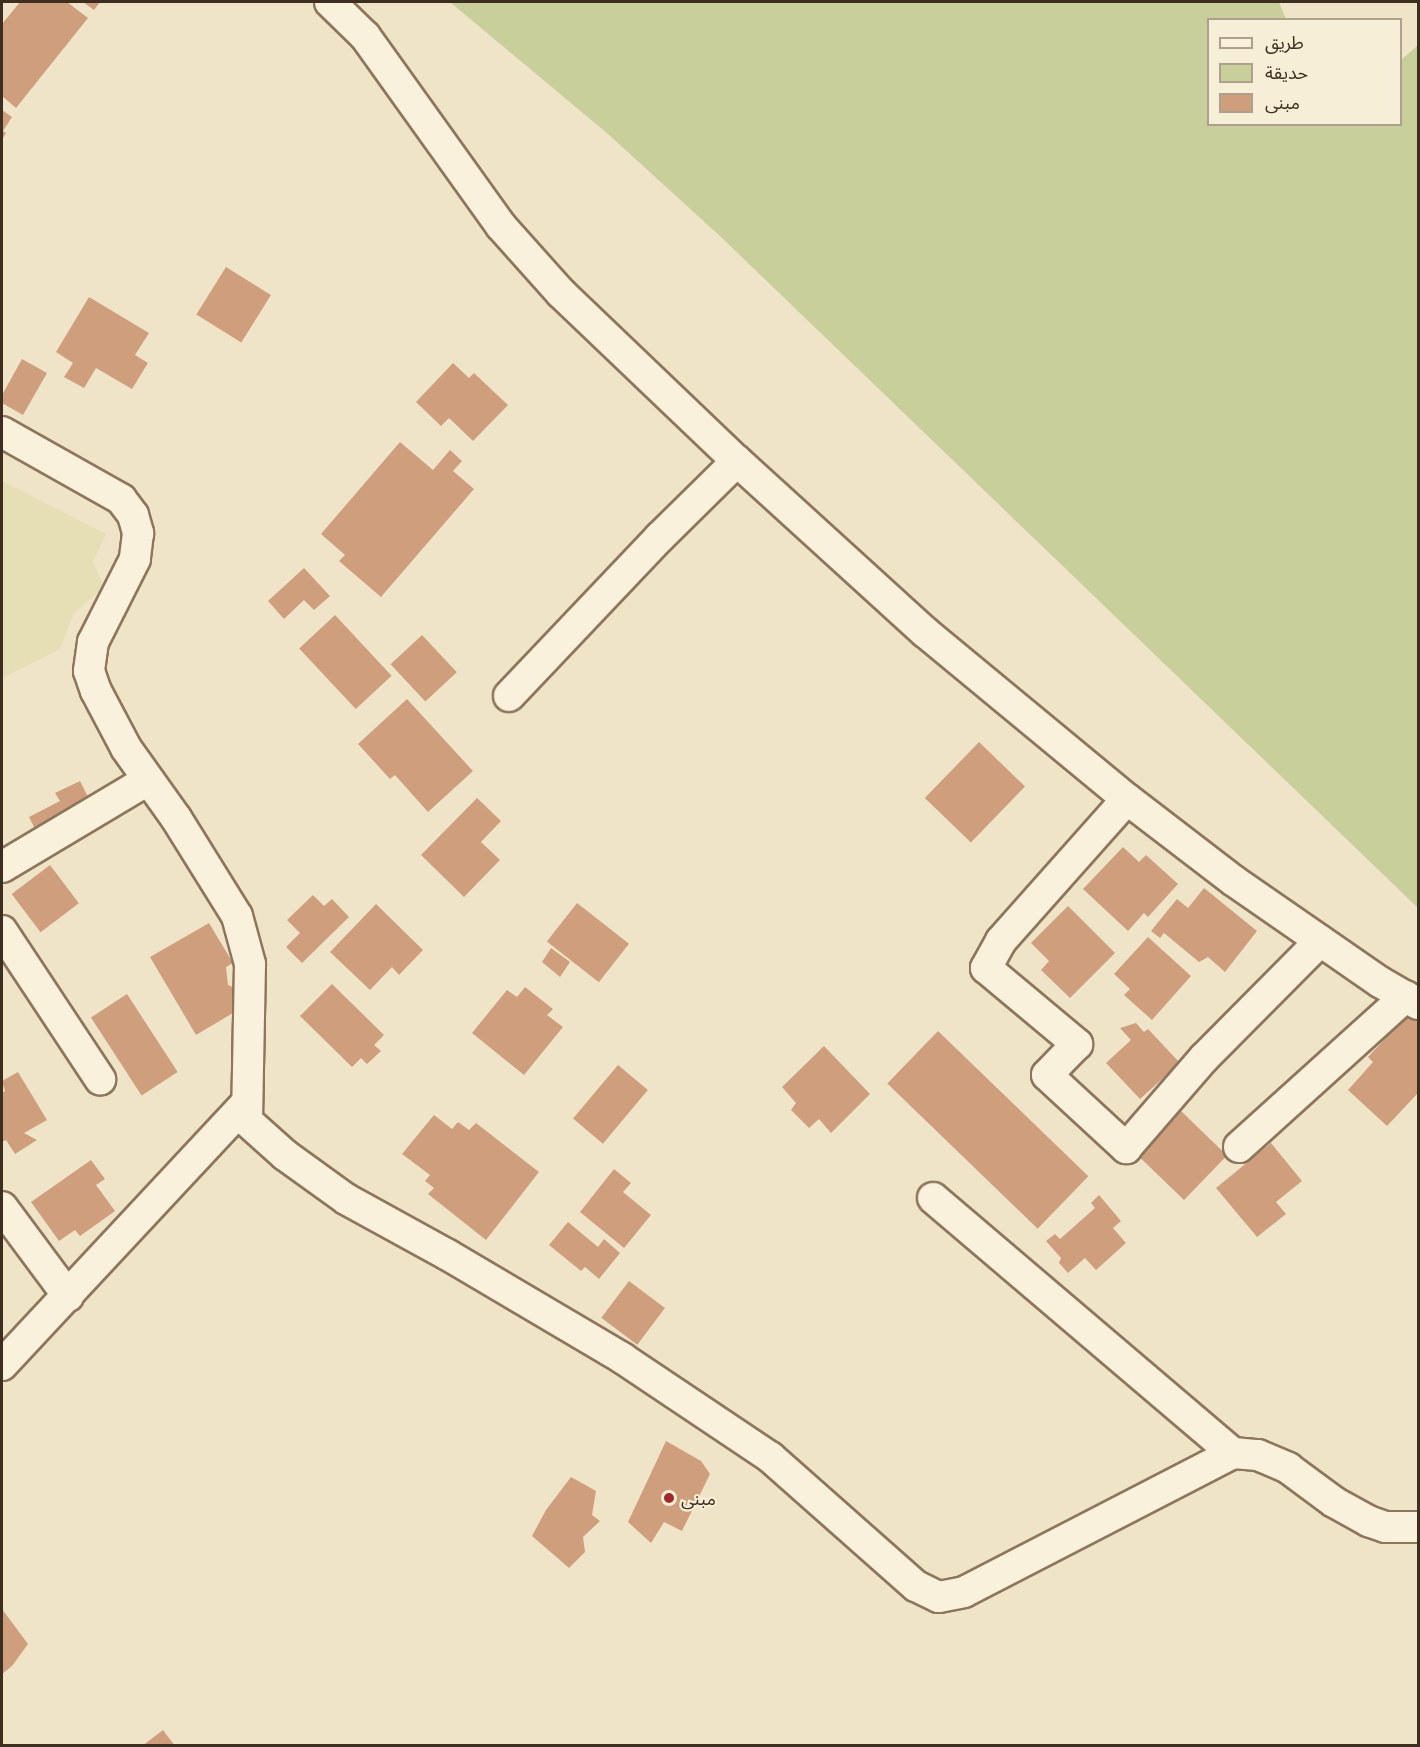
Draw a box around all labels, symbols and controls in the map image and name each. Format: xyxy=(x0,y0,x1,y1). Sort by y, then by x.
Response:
legend xyxy=(1207,18,1402,126)
text: طريق xyxy=(1265,30,1304,54)
text: حديقة xyxy=(1265,60,1308,84)
text: مبنى xyxy=(1265,90,1300,114)
place label: مبنى xyxy=(681,1487,716,1509)
marker: مبنى xyxy=(662,1491,676,1505)

